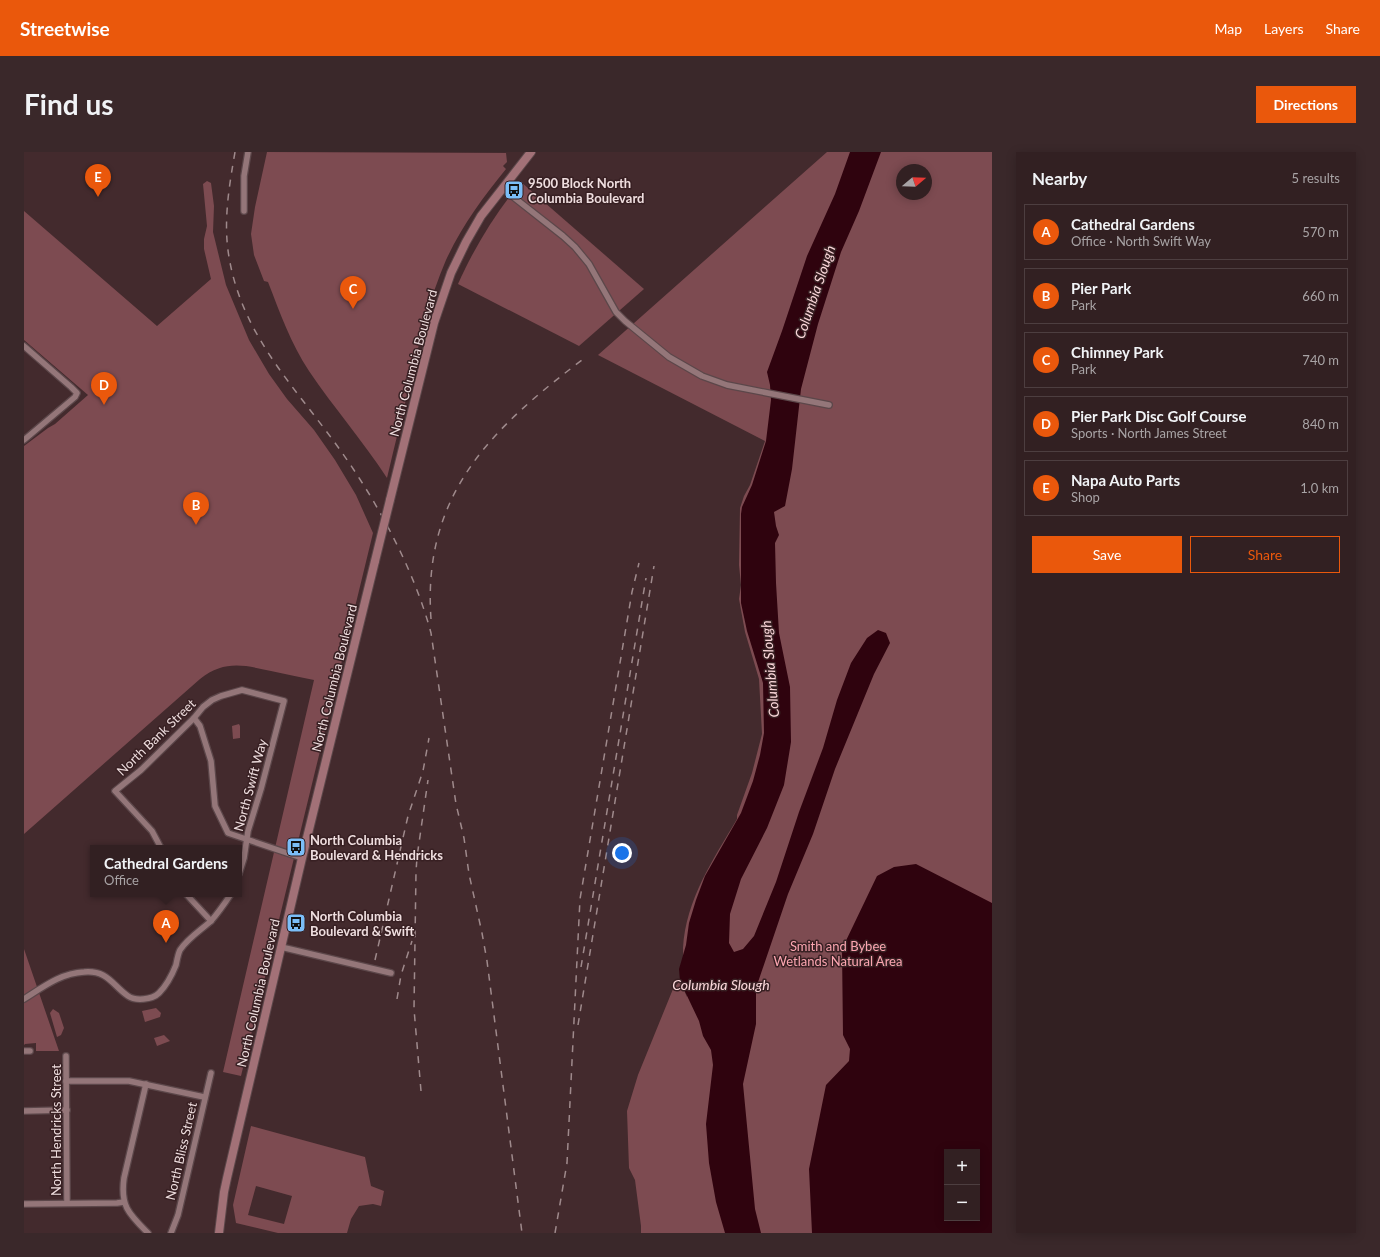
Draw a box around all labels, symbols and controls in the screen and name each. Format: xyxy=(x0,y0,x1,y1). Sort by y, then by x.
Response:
text: Streetwise xyxy=(20,17,110,40)
text: Map xyxy=(1214,20,1242,37)
text: Layers xyxy=(1264,20,1304,37)
text: Share xyxy=(1326,20,1360,37)
button: Directions xyxy=(1256,86,1356,123)
text: Find us xyxy=(24,87,114,121)
pin: E xyxy=(85,164,111,197)
north arrow xyxy=(896,164,932,200)
text: Nearby xyxy=(1032,168,1087,189)
text: 5 results xyxy=(1292,170,1340,186)
place label: 9500 Block North Columbia Boulevard xyxy=(528,175,644,206)
bus stop icon: 9500 Block North Columbia Boulevard xyxy=(503,179,525,201)
text: Cathedral Gardens xyxy=(1071,215,1195,233)
text: A xyxy=(1041,224,1051,240)
text: 570 m xyxy=(1302,224,1339,240)
text: Office · North Swift Way xyxy=(1071,233,1211,249)
water label: Columbia Slough xyxy=(791,243,838,341)
pin: C xyxy=(340,276,366,309)
text: Pier Park xyxy=(1071,279,1131,297)
street label: North Columbia Boulevard xyxy=(386,288,440,438)
text: B xyxy=(1042,288,1050,304)
text: 660 m xyxy=(1302,288,1339,304)
text: Park xyxy=(1071,297,1096,313)
text: Chimney Park xyxy=(1071,343,1163,361)
text: C xyxy=(1042,352,1050,368)
text: 740 m xyxy=(1302,352,1339,368)
text: Park xyxy=(1071,361,1096,377)
pin: D xyxy=(91,372,117,405)
text: Pier Park Disc Golf Course xyxy=(1071,407,1246,425)
text: D xyxy=(1041,416,1051,432)
text: 840 m xyxy=(1302,416,1339,432)
text: Sports · North James Street xyxy=(1071,425,1227,441)
text: Napa Auto Parts xyxy=(1071,471,1180,489)
text: E xyxy=(1042,480,1050,496)
text: 1.0 km xyxy=(1300,480,1339,496)
text: Shop xyxy=(1071,489,1100,505)
pin: B xyxy=(183,492,209,525)
button: Save xyxy=(1032,536,1182,573)
button: Share xyxy=(1190,536,1340,573)
street label: North Columbia Boulevard xyxy=(308,602,360,754)
water label: Columbia Slough xyxy=(757,620,782,718)
street label: North Bank Street xyxy=(113,695,199,779)
street label: North Swift Way xyxy=(230,737,270,833)
place label: North Columbia Boulevard & Hendricks xyxy=(310,832,443,863)
bus stop icon: North Columbia Boulevard & Hendricks xyxy=(285,836,307,858)
your location xyxy=(612,843,632,863)
popup xyxy=(90,845,242,897)
text: Cathedral Gardens xyxy=(104,854,228,872)
text: Office xyxy=(104,872,139,888)
place label: North Columbia Boulevard & Swift xyxy=(310,908,415,939)
pin: A xyxy=(153,910,179,943)
bus stop icon: North Columbia Boulevard & Swift xyxy=(285,912,307,934)
street label: North Columbia Boulevard xyxy=(233,917,283,1069)
park label: Smith and Bybee Wetlands Natural Area xyxy=(774,938,902,969)
water label: Columbia Slough xyxy=(672,976,770,993)
street label: North Hendricks Street xyxy=(48,1064,64,1196)
street label: North Bliss Street xyxy=(162,1100,200,1202)
map controls xyxy=(944,1149,980,1221)
button: + xyxy=(944,1149,980,1185)
button: − xyxy=(944,1185,980,1221)

